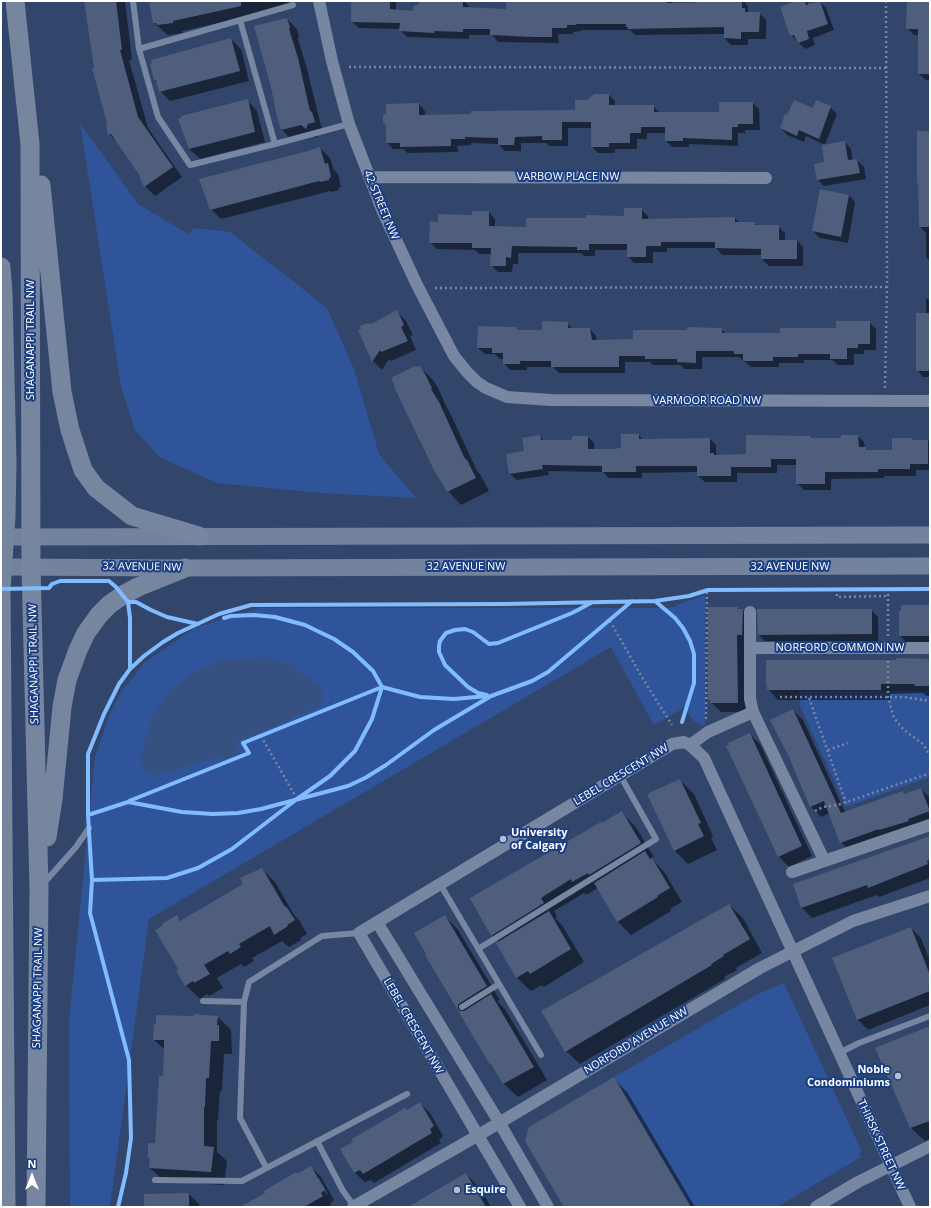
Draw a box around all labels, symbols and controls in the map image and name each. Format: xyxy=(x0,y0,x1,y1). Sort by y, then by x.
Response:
street label: 42 STREET NW xyxy=(360,168,402,242)
street label: VARBOW PLACE NW xyxy=(517,170,619,184)
street label: SHAGANAPPI TRAIL NW xyxy=(24,280,38,400)
street label: VARMOOR ROAD NW xyxy=(653,394,761,408)
street label: 32 AVENUE NW xyxy=(103,560,181,574)
street label: 32 AVENUE NW xyxy=(427,560,505,574)
street label: 32 AVENUE NW xyxy=(751,560,829,574)
street label: SHAGANAPPI TRAIL NW xyxy=(26,604,42,724)
street label: NORFORD COMMON NW xyxy=(776,641,904,655)
street label: LEBEL CRESCENT NW xyxy=(571,741,671,809)
place label: University of Calgary xyxy=(511,826,568,852)
marker: University of Calgary xyxy=(498,834,508,844)
street label: SHAGANAPPI TRAIL NW xyxy=(30,928,46,1048)
street label: LEBEL CRESCENT NW xyxy=(380,976,446,1076)
street label: NORFORD AVENUE NW xyxy=(582,1005,690,1077)
place label: Noble Condominiums xyxy=(807,1063,890,1089)
marker: Noble Condominiums xyxy=(893,1071,903,1081)
street label: THIRSK STREET NW xyxy=(854,1098,908,1192)
north arrow xyxy=(12,1156,52,1196)
text: N xyxy=(28,1156,36,1171)
place label: Esquire xyxy=(465,1183,506,1197)
marker: Esquire xyxy=(452,1185,462,1195)

